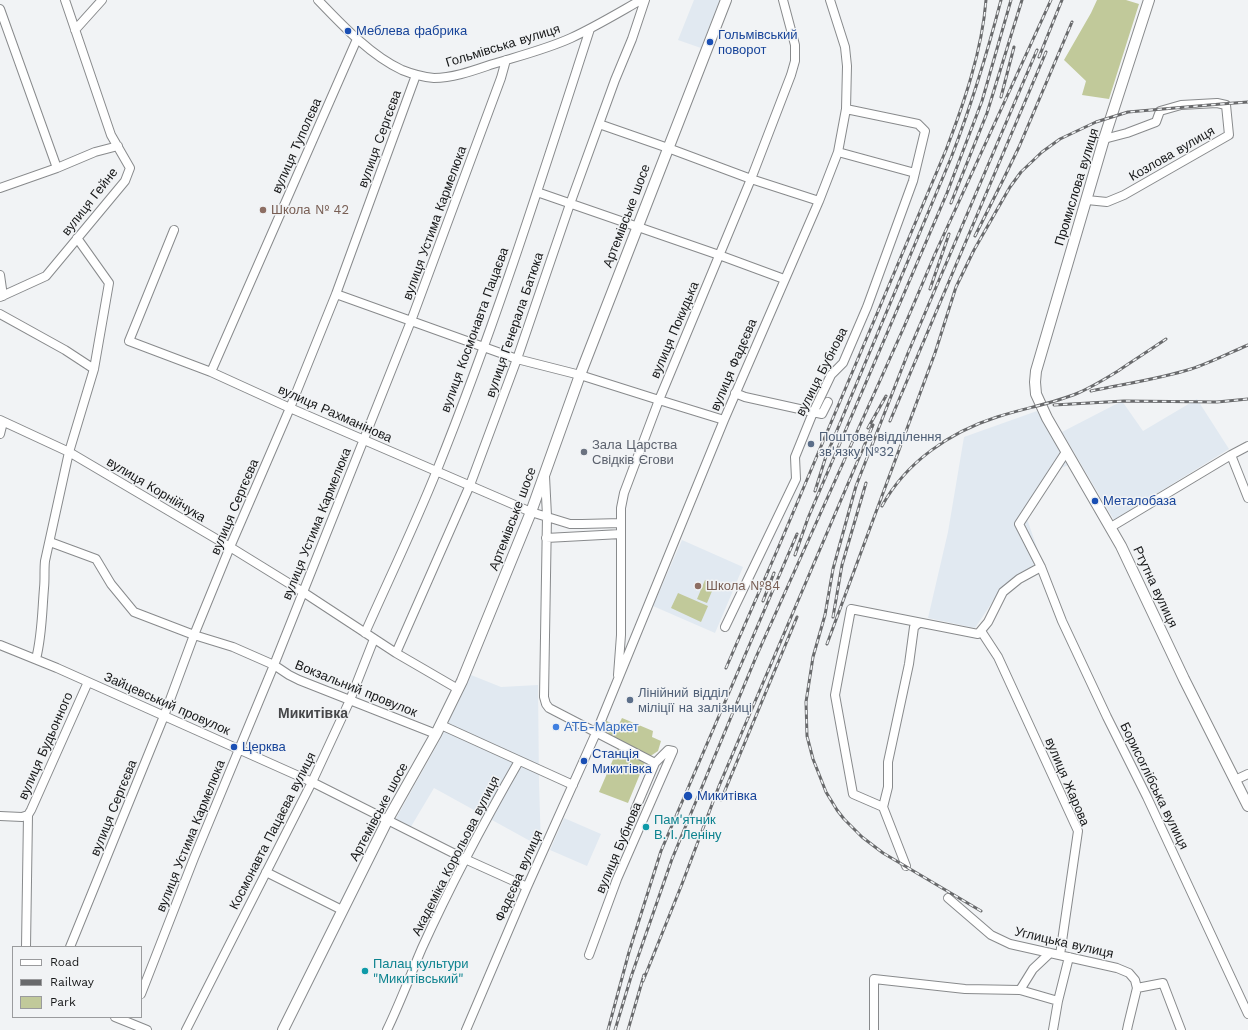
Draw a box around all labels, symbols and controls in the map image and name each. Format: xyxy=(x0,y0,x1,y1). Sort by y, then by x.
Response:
street label: Гольмівська вулиця xyxy=(444,21,562,71)
place label: Меблева фабрика xyxy=(356,23,467,39)
marker: Меблева фабрика xyxy=(343,26,353,36)
place label: Гольмівський поворот xyxy=(718,27,798,58)
marker: Гольмівський поворот xyxy=(705,37,715,47)
street label: вулиця Сергєєва xyxy=(355,88,405,190)
street label: вулиця Туполєва xyxy=(269,96,325,196)
street label: Козлова вулиця xyxy=(1127,123,1217,185)
street label: Промислова вулиця xyxy=(1052,126,1102,248)
street label: вулиця Устима Кармелюка xyxy=(400,144,470,302)
street label: Артемівське шосе xyxy=(600,162,654,270)
street label: вулиця Гейне xyxy=(59,165,121,239)
place label: Школа № 42 xyxy=(271,202,349,218)
marker: Школа № 42 xyxy=(258,205,268,215)
street label: вулиця Космонавта Пацаєва xyxy=(438,245,512,415)
street label: вулиця Генерала Батюка xyxy=(483,250,547,400)
street label: вулиця Покидька xyxy=(648,279,702,381)
street label: вулиця Фадєєва xyxy=(708,317,760,413)
street label: вулиця Бубнова xyxy=(793,325,851,419)
street label: вулиця Рахманінова xyxy=(276,382,394,446)
place label: Поштове відділення зв'язку №32 xyxy=(819,429,942,460)
place label: Зала Царства Свідків Єгови xyxy=(592,437,677,468)
marker: Поштове відділення зв'язку №32 xyxy=(806,439,816,449)
street label: вулиця Устима Кармелюка xyxy=(279,446,355,602)
marker: Зала Царства Свідків Єгови xyxy=(579,447,589,457)
street label: вулиця Корнійчука xyxy=(104,454,208,526)
street label: вулиця Сергєєва xyxy=(208,457,262,557)
street label: Артемівське шосе xyxy=(486,465,540,573)
place label: Металобаза xyxy=(1103,493,1176,509)
marker: Металобаза xyxy=(1090,496,1100,506)
street label: Ртутна вулиця xyxy=(1129,544,1181,630)
place label: Школа №84 xyxy=(706,578,780,594)
marker: Школа №84 xyxy=(693,581,703,591)
street label: Вокзальний провулок xyxy=(293,657,419,721)
street label: Зайцевський провулок xyxy=(101,669,233,739)
place label: Лінійний відділ міліції на залізниці xyxy=(638,685,752,716)
street label: вулиця Будьонного xyxy=(15,690,77,802)
marker: Лінійний відділ міліції на залізниці xyxy=(625,695,635,705)
district label: Микитівка xyxy=(278,706,348,722)
place label: АТБ-Маркет xyxy=(564,719,639,735)
street label: Борисоглібська вулиця xyxy=(1116,720,1192,852)
marker: АТБ-Маркет xyxy=(551,722,561,732)
street label: вулиця Жарова xyxy=(1041,735,1093,829)
place label: Церква xyxy=(242,739,286,755)
marker: Церква xyxy=(229,742,239,752)
place label: Станція Микитівка xyxy=(592,746,652,777)
street label: Космонавта Пацаєва вулиця xyxy=(226,750,320,912)
marker: Станція Микитівка xyxy=(579,756,589,766)
street label: вулиця Сергєєва xyxy=(88,758,140,858)
street label: вулиця Устима Кармелюка xyxy=(153,758,229,914)
street label: Артемівське шосе xyxy=(346,760,412,864)
street label: Академіка Корольова вулиця xyxy=(409,773,503,939)
place label: Микитівка xyxy=(697,788,757,804)
marker: Микитівка xyxy=(682,790,694,802)
street label: вулиця Бубнова xyxy=(593,800,645,896)
place label: Пам'ятник В. І. Леніну xyxy=(654,812,722,843)
marker: Пам'ятник В. І. Леніну xyxy=(641,822,651,832)
street label: Фадєєва вулиця xyxy=(492,828,546,924)
street label: Углицька вулиця xyxy=(1013,924,1115,962)
legend xyxy=(12,946,142,1018)
text: Road xyxy=(50,955,79,969)
place label: Палац культури "Микитівський" xyxy=(373,956,469,987)
marker: Палац культури "Микитівський" xyxy=(360,966,370,976)
text: Railway xyxy=(50,975,94,989)
text: Park xyxy=(50,995,76,1009)

